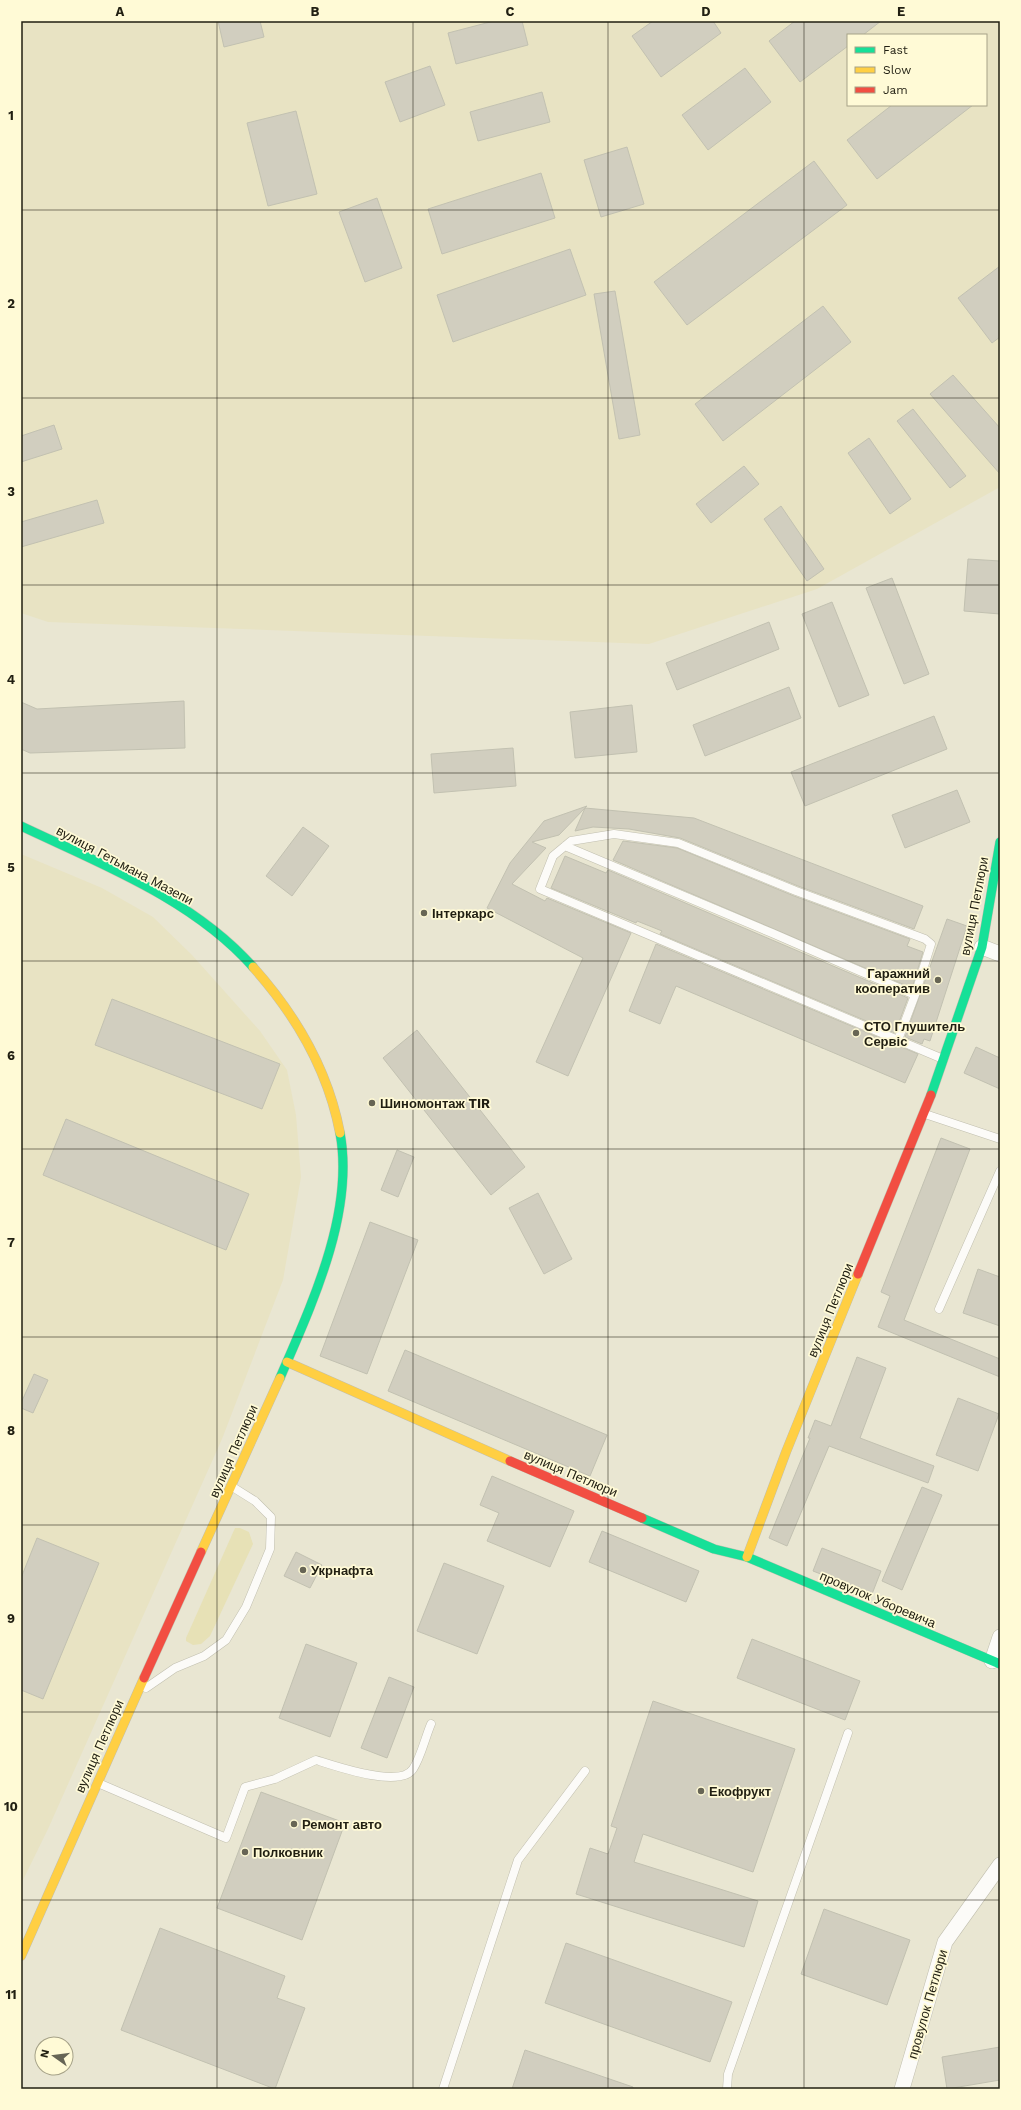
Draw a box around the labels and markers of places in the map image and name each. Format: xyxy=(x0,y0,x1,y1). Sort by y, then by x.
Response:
place label: Інтеркарс xyxy=(432,906,494,921)
marker: Інтеркарс xyxy=(419,908,429,918)
place label: Гаражний кооператив xyxy=(855,966,930,996)
marker: Гаражний кооператив xyxy=(933,975,943,985)
place label: СТО Глушитель Сервіс xyxy=(864,1019,965,1049)
marker: СТО Глушитель Сервіс xyxy=(851,1028,861,1038)
place label: Шиномонтаж TIR xyxy=(380,1096,490,1111)
marker: Шиномонтаж TIR xyxy=(367,1098,377,1108)
place label: Укрнафта xyxy=(311,1563,374,1578)
marker: Укрнафта xyxy=(298,1565,308,1575)
place label: Екофрукт xyxy=(709,1784,771,1799)
marker: Екофрукт xyxy=(696,1786,706,1796)
place label: Ремонт авто xyxy=(302,1817,382,1832)
marker: Ремонт авто xyxy=(289,1819,299,1829)
place label: Полковник xyxy=(253,1845,323,1860)
marker: Полковник xyxy=(240,1847,250,1857)

